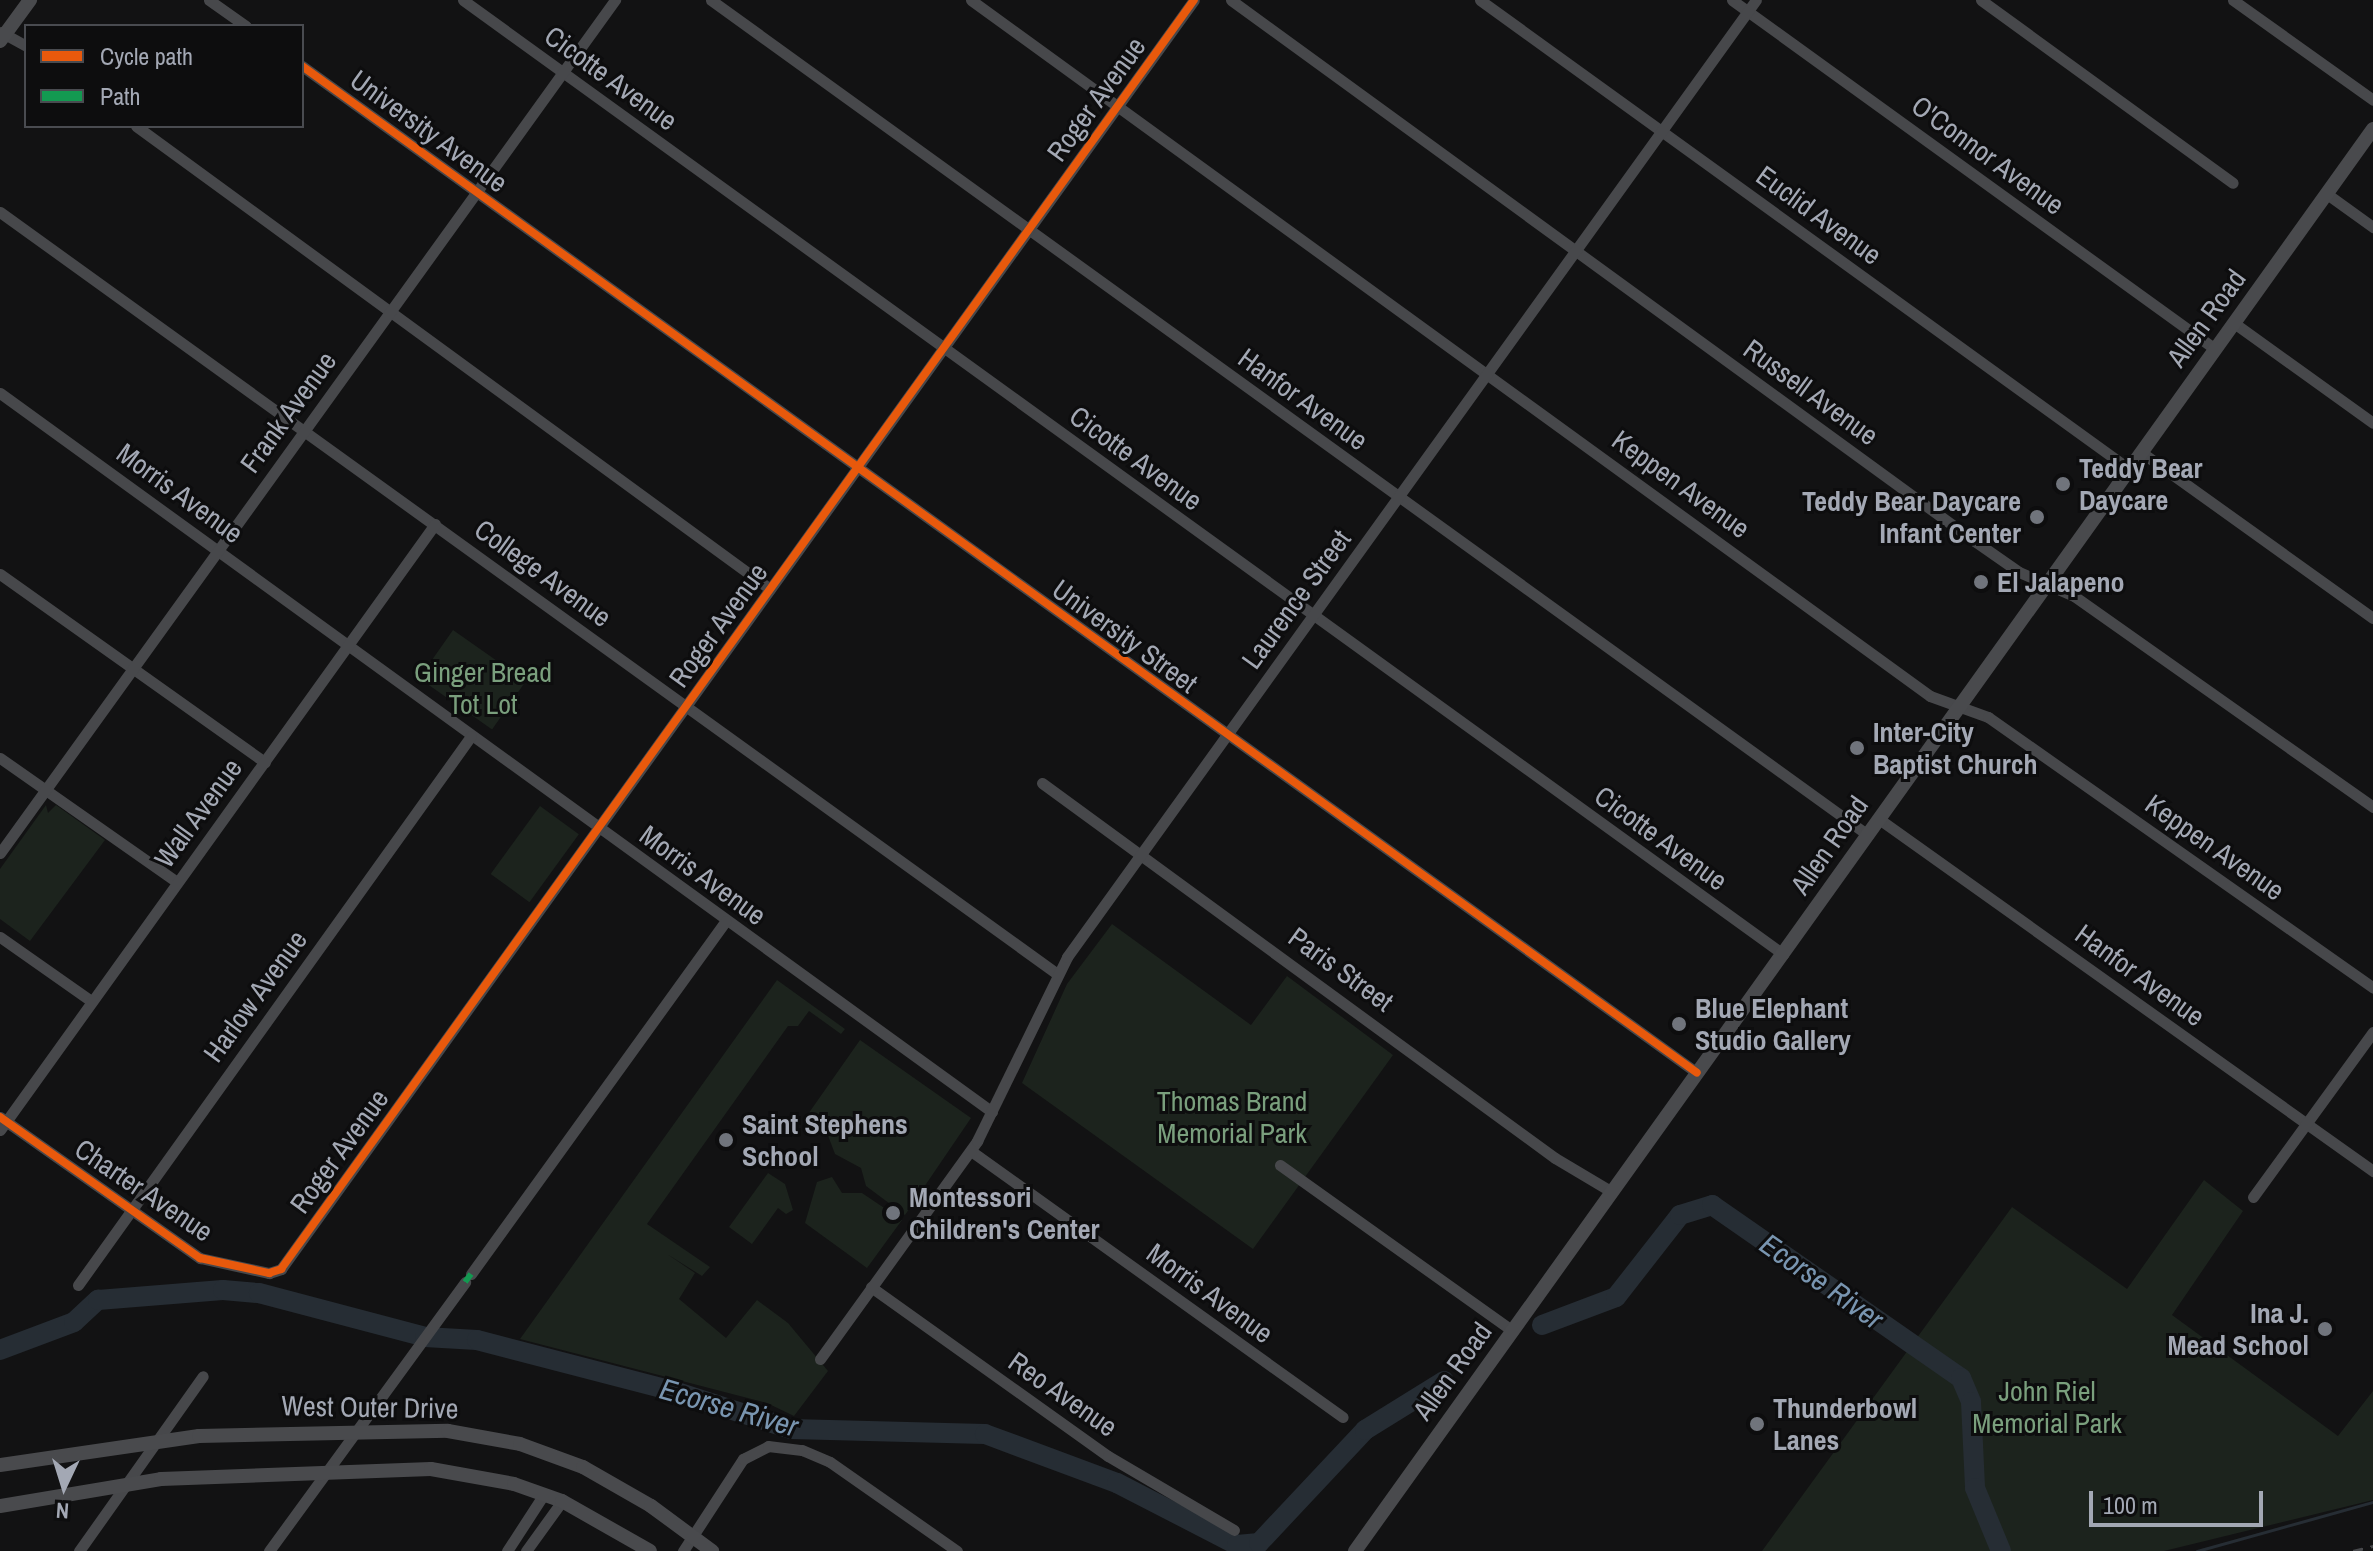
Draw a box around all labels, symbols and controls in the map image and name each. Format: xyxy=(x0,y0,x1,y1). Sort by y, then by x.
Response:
street label: Cicotte Avenue xyxy=(538,18,684,138)
legend xyxy=(24,24,304,128)
street label: Roger Avenue xyxy=(1039,30,1153,168)
text: Cycle path xyxy=(100,40,193,72)
street label: University Avenue xyxy=(343,62,515,200)
text: Path xyxy=(100,80,141,112)
street label: O'Connor Avenue xyxy=(1905,88,2071,222)
street label: Euclid Avenue xyxy=(1749,158,1889,272)
street label: Allen Road xyxy=(2159,263,2253,373)
street label: Russell Avenue xyxy=(1737,332,1885,452)
street label: Hanfor Avenue xyxy=(1231,341,1375,457)
street label: Frank Avenue xyxy=(233,344,343,480)
street label: Cicotte Avenue xyxy=(1063,398,1209,518)
street label: Keppen Avenue xyxy=(1605,422,1757,546)
street label: Morris Avenue xyxy=(110,436,250,550)
place label: Teddy Bear Daycare xyxy=(2079,451,2202,517)
marker: Teddy Bear Daycare xyxy=(2054,475,2072,493)
place label: Teddy Bear Daycare Infant Center xyxy=(1802,484,2021,550)
marker: Teddy Bear Daycare Infant Center xyxy=(2028,508,2046,526)
street label: College Avenue xyxy=(468,512,618,634)
street label: Laurence Street xyxy=(1234,523,1358,675)
street label: Roger Avenue xyxy=(661,556,775,694)
place label: El Jalapeno xyxy=(1997,565,2125,599)
street label: University Street xyxy=(1046,572,1204,700)
marker: El Jalapeno xyxy=(1972,573,1990,591)
park label: Ginger Bread Tot Lot xyxy=(414,655,552,721)
place label: Inter-City Baptist Church xyxy=(1873,715,2038,781)
marker: Inter-City Baptist Church xyxy=(1848,739,1866,757)
street label: Wall Avenue xyxy=(147,751,249,875)
street label: Cicotte Avenue xyxy=(1588,778,1734,898)
street label: Keppen Avenue xyxy=(2139,786,2291,908)
street label: Allen Road xyxy=(1783,789,1875,901)
street label: Morris Avenue xyxy=(633,818,773,932)
street label: Hanfor Avenue xyxy=(2068,917,2212,1033)
street label: Paris Street xyxy=(1282,920,1400,1018)
street label: Harlow Avenue xyxy=(196,923,314,1069)
place label: Blue Elephant Studio Gallery xyxy=(1695,991,1851,1057)
marker: Blue Elephant Studio Gallery xyxy=(1670,1015,1688,1033)
street label: Roger Avenue xyxy=(282,1082,396,1220)
park label: Thomas Brand Memorial Park xyxy=(1157,1084,1307,1150)
place label: Saint Stephens School xyxy=(742,1107,908,1173)
street label: Charter Avenue xyxy=(68,1131,220,1249)
marker: Saint Stephens School xyxy=(717,1131,735,1149)
place label: Montessori Children's Center xyxy=(909,1180,1099,1246)
marker: Montessori Children's Center xyxy=(884,1204,902,1222)
water label: Ecorse River xyxy=(1753,1225,1891,1337)
street label: Morris Avenue xyxy=(1140,1236,1280,1350)
place label: Ina J. Mead School xyxy=(2167,1296,2309,1362)
street label: Allen Road xyxy=(1405,1316,1499,1426)
marker: Ina J. Mead School xyxy=(2316,1320,2334,1338)
street label: Reo Avenue xyxy=(1002,1344,1124,1444)
water label: Ecorse River xyxy=(656,1370,802,1444)
park label: John Riel Memorial Park xyxy=(1972,1374,2122,1440)
street label: West Outer Drive xyxy=(281,1389,459,1425)
place label: Thunderbowl Lanes xyxy=(1773,1391,1917,1457)
marker: Thunderbowl Lanes xyxy=(1748,1415,1766,1433)
north arrow xyxy=(24,1447,104,1527)
scale bar xyxy=(2093,1475,2267,1525)
text: 100 m xyxy=(2103,1489,2158,1521)
text: N xyxy=(55,1496,70,1526)

